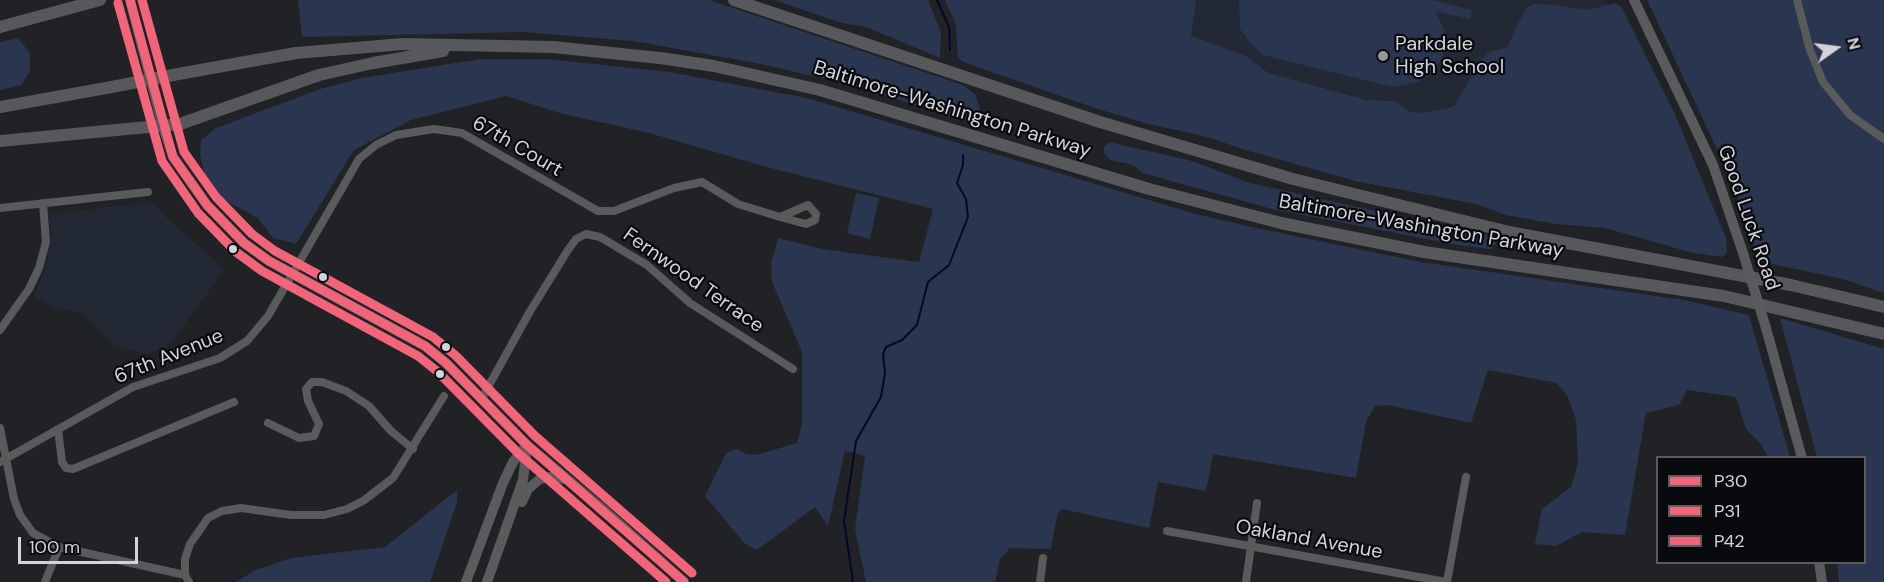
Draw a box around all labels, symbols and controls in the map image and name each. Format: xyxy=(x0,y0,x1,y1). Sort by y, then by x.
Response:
north arrow xyxy=(1806,18,1866,78)
place label: Parkdale High School xyxy=(1395,33,1504,80)
text: N xyxy=(1842,35,1866,52)
marker: Parkdale High School xyxy=(1376,49,1390,63)
street label: Baltimore-Washington Parkway xyxy=(810,56,1094,164)
street label: 67th Court xyxy=(468,112,566,182)
street label: Good Luck Road xyxy=(1712,142,1784,294)
street label: Baltimore-Washington Parkway xyxy=(1277,190,1565,264)
street label: Fernwood Terrace xyxy=(618,223,768,339)
unlabelled marker xyxy=(227,243,239,255)
unlabelled marker xyxy=(317,271,329,283)
street label: 67th Avenue xyxy=(111,324,227,390)
unlabelled marker xyxy=(440,341,452,353)
unlabelled marker xyxy=(434,368,446,380)
legend xyxy=(1656,456,1866,564)
text: P30 xyxy=(1714,469,1747,493)
text: P31 xyxy=(1714,499,1740,523)
street label: Oakland Avenue xyxy=(1234,515,1384,565)
scale bar xyxy=(21,525,141,563)
text: P42 xyxy=(1714,529,1745,553)
text: 100 m xyxy=(29,535,80,559)

